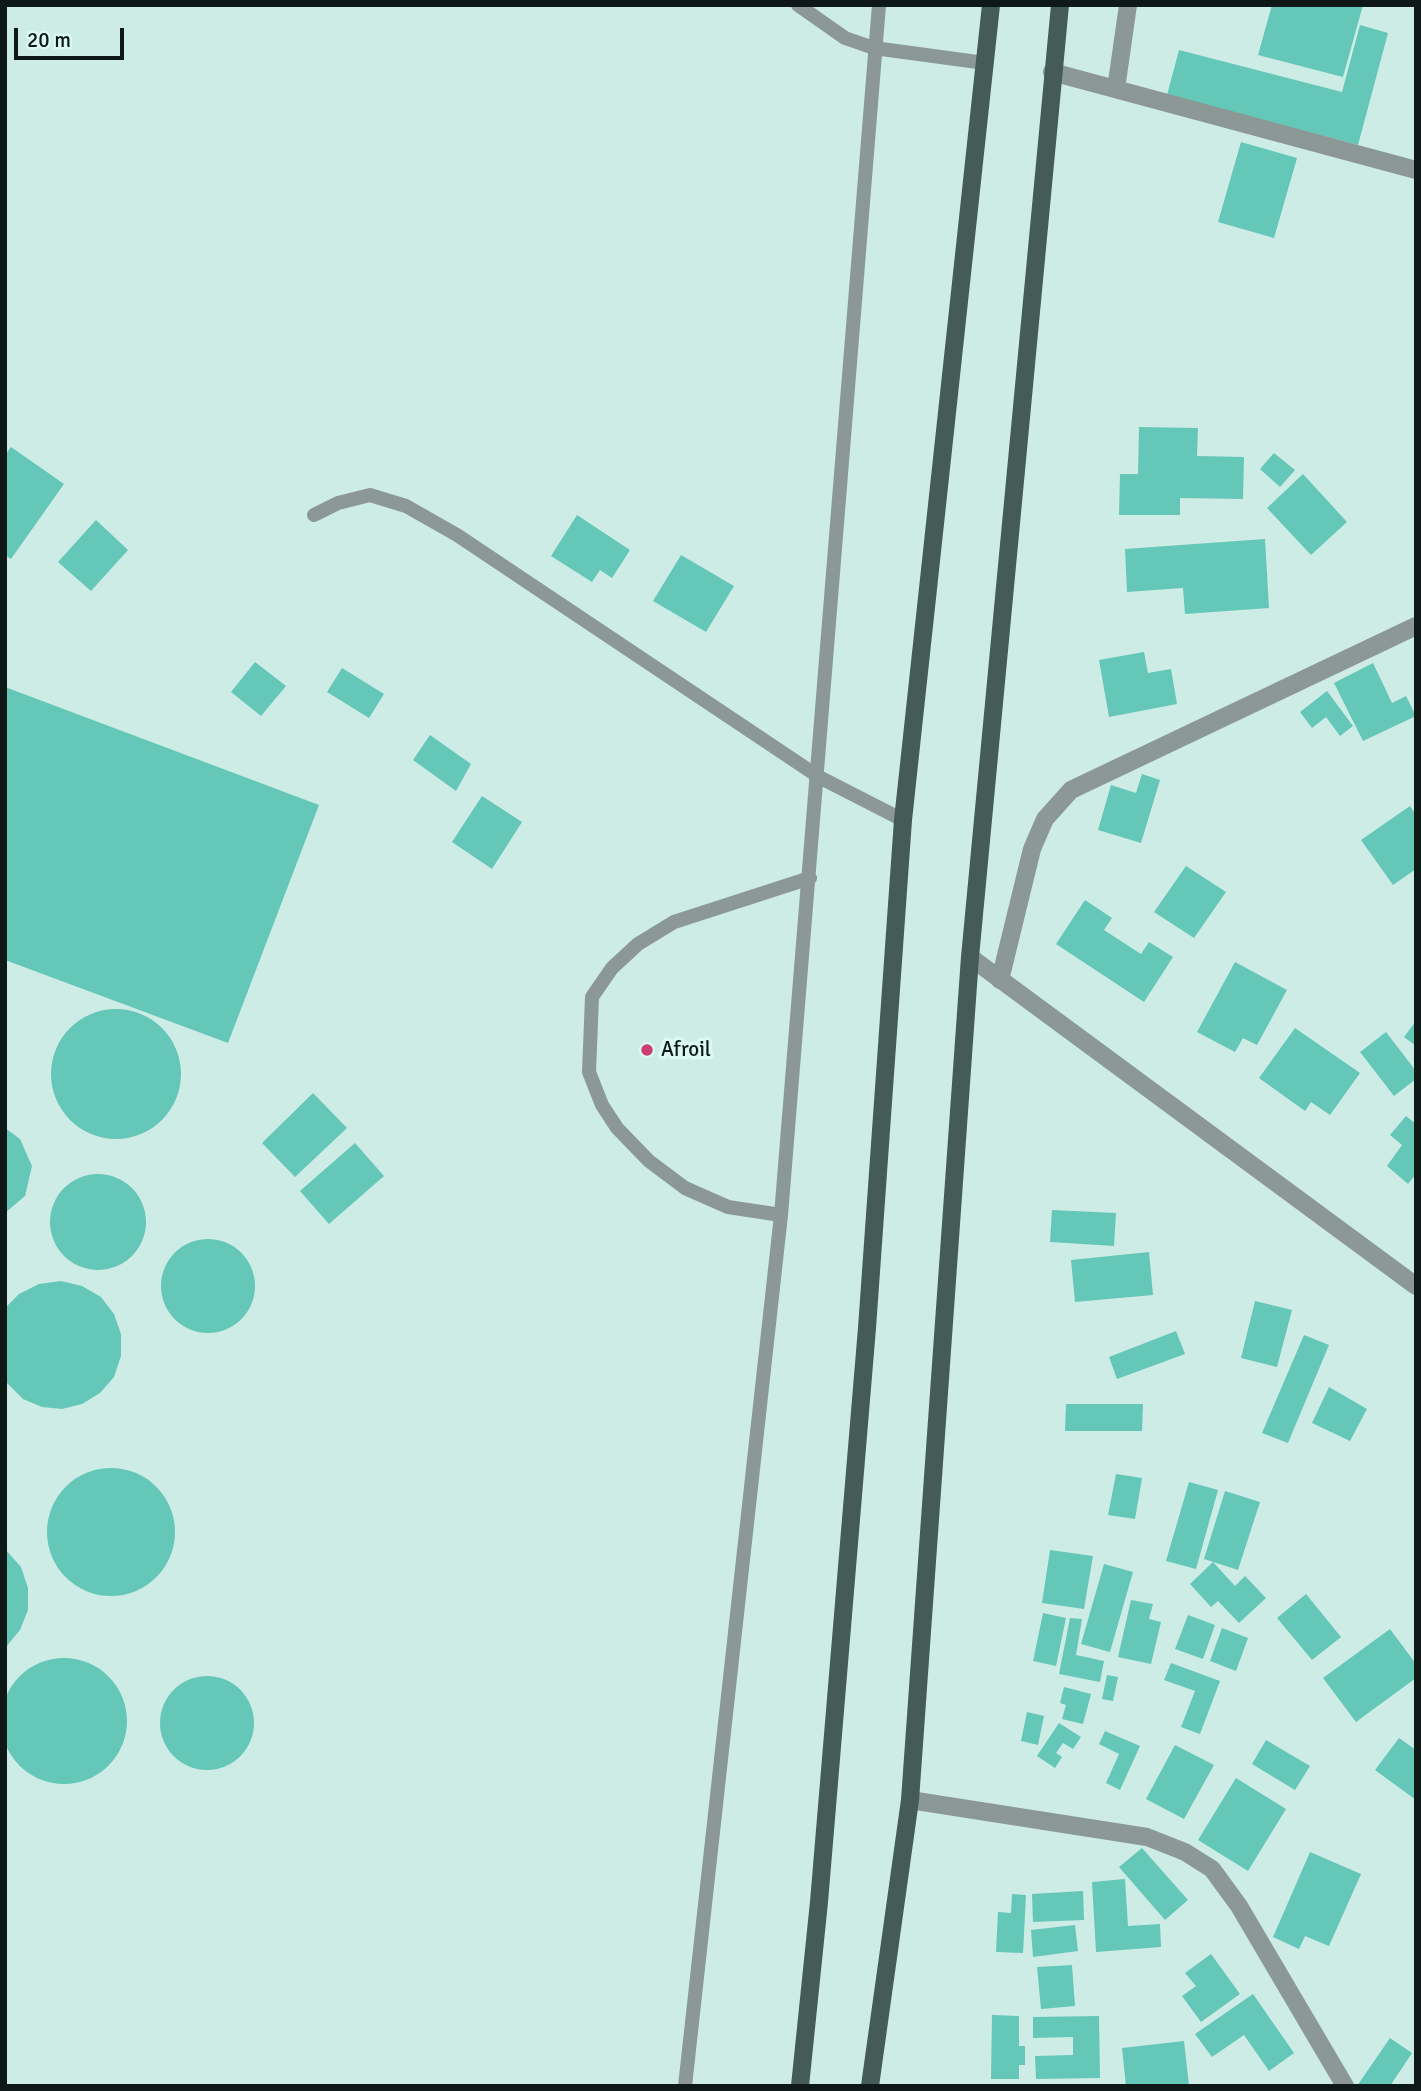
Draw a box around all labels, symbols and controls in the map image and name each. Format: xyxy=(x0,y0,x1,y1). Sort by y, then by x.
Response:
scale bar xyxy=(18,14,128,58)
text: 20 m xyxy=(27,27,71,53)
place label: Afroil xyxy=(661,1037,711,1063)
marker: Afroil xyxy=(639,1042,655,1058)

